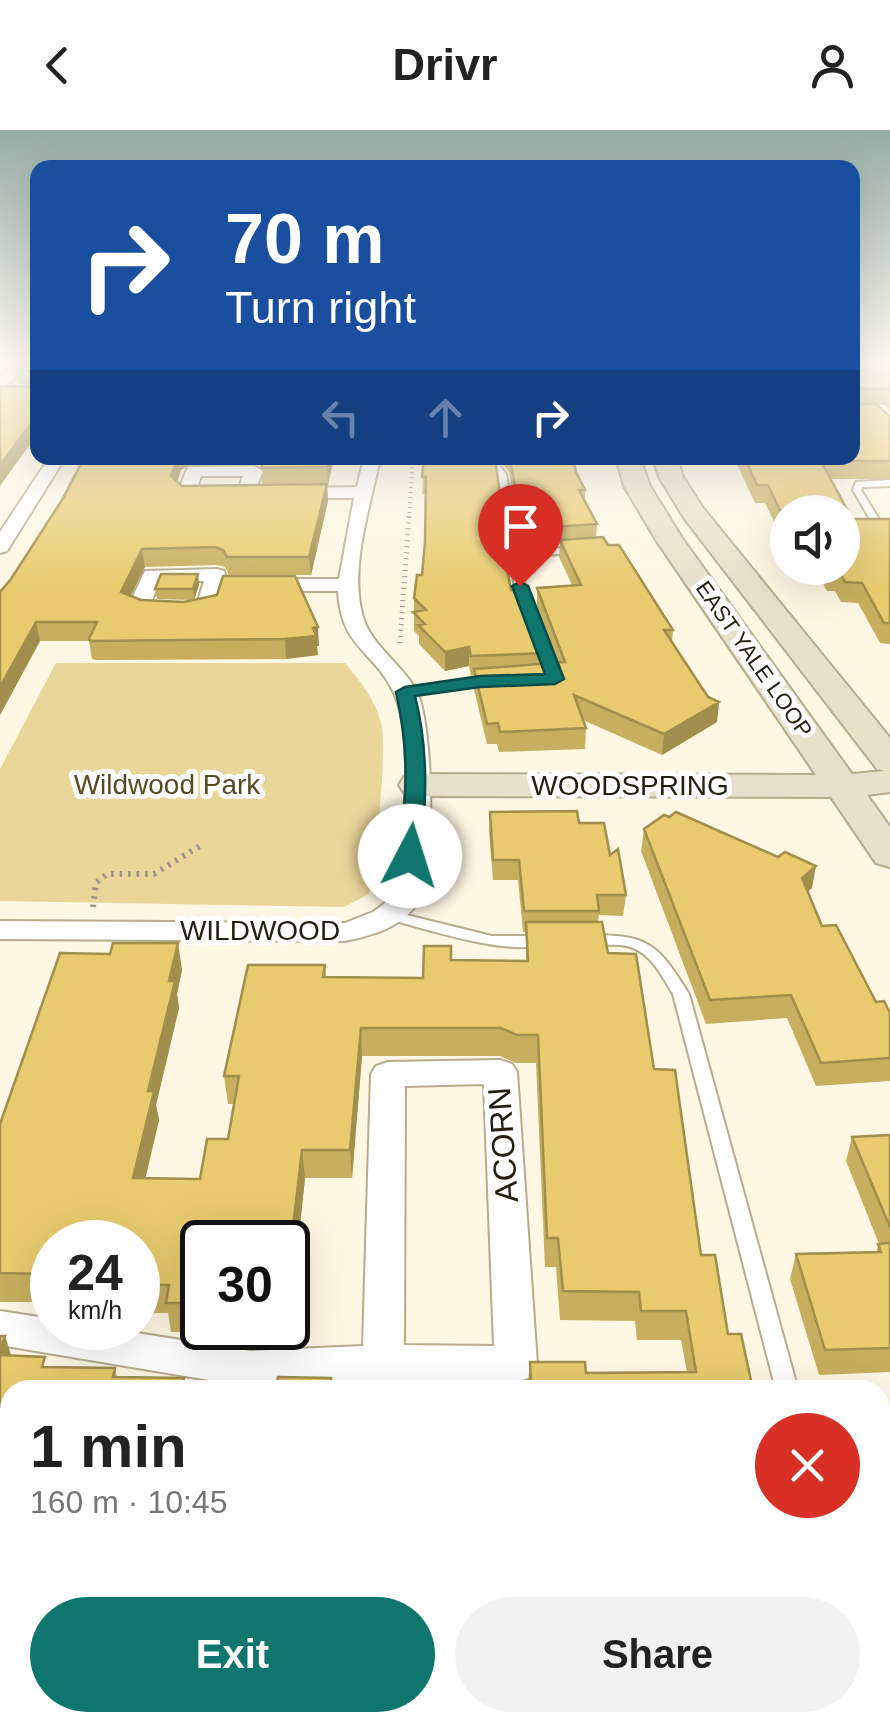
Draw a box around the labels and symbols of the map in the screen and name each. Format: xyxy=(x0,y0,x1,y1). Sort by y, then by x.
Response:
pin xyxy=(478,484,563,587)
street label: EAST YALE LOOP xyxy=(691,576,817,742)
park label: Wildwood Park xyxy=(74,769,261,800)
street label: WOODSPRING xyxy=(531,770,729,801)
position arrow xyxy=(358,804,462,908)
street label: WILDWOOD xyxy=(180,915,340,946)
street label: ACORN xyxy=(481,1086,525,1204)
speed limit sign: 30 xyxy=(180,1220,310,1350)

